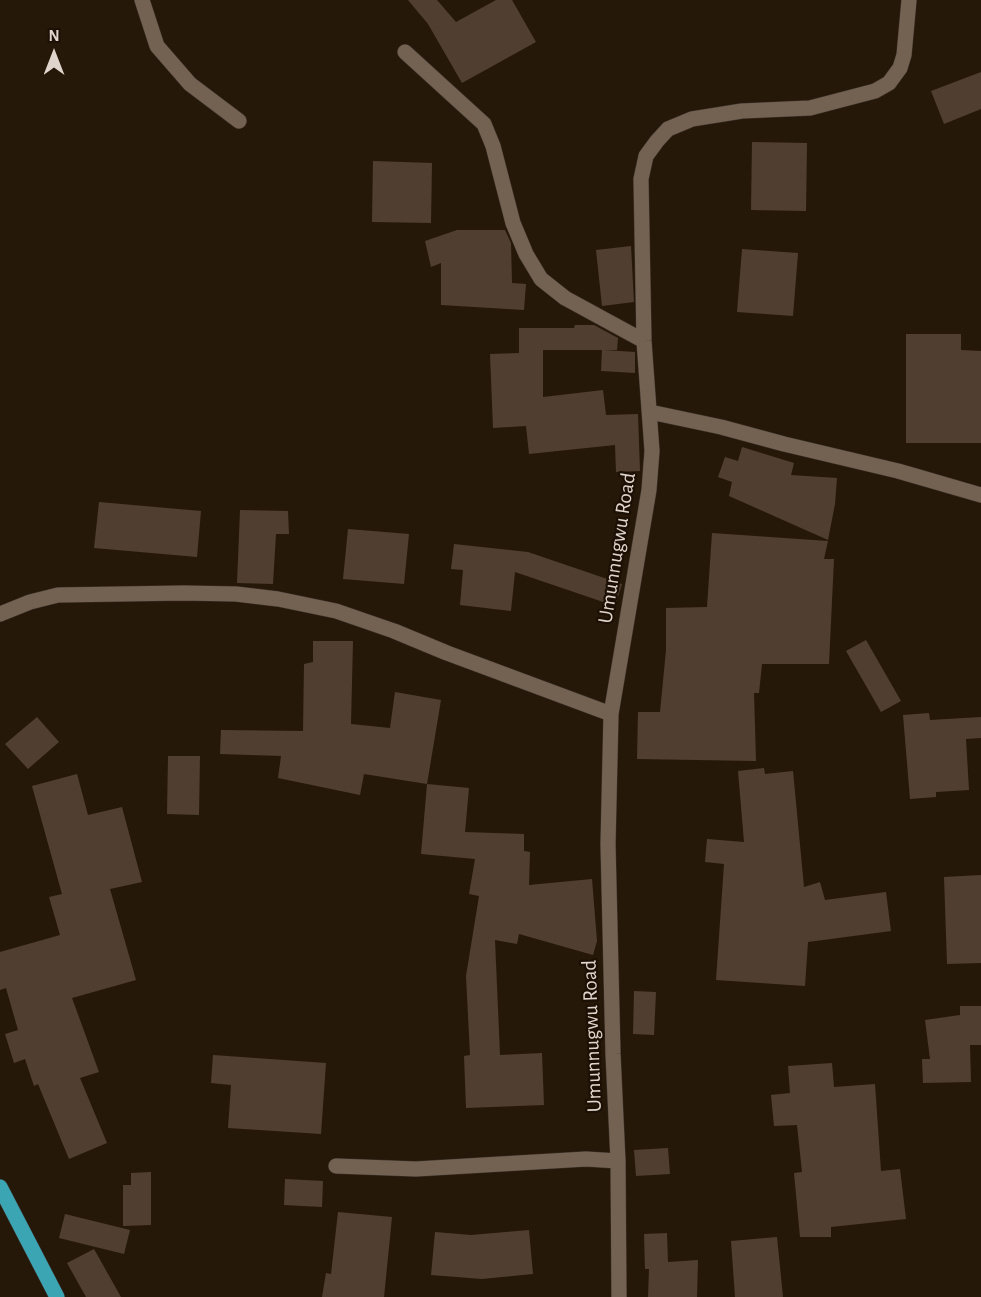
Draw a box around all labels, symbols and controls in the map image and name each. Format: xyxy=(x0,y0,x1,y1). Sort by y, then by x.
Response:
north arrow xyxy=(24,24,84,84)
text: N xyxy=(48,28,60,44)
street label: Umunnugwu Road xyxy=(593,471,641,625)
street label: Umunnugwu Road xyxy=(577,959,607,1113)

